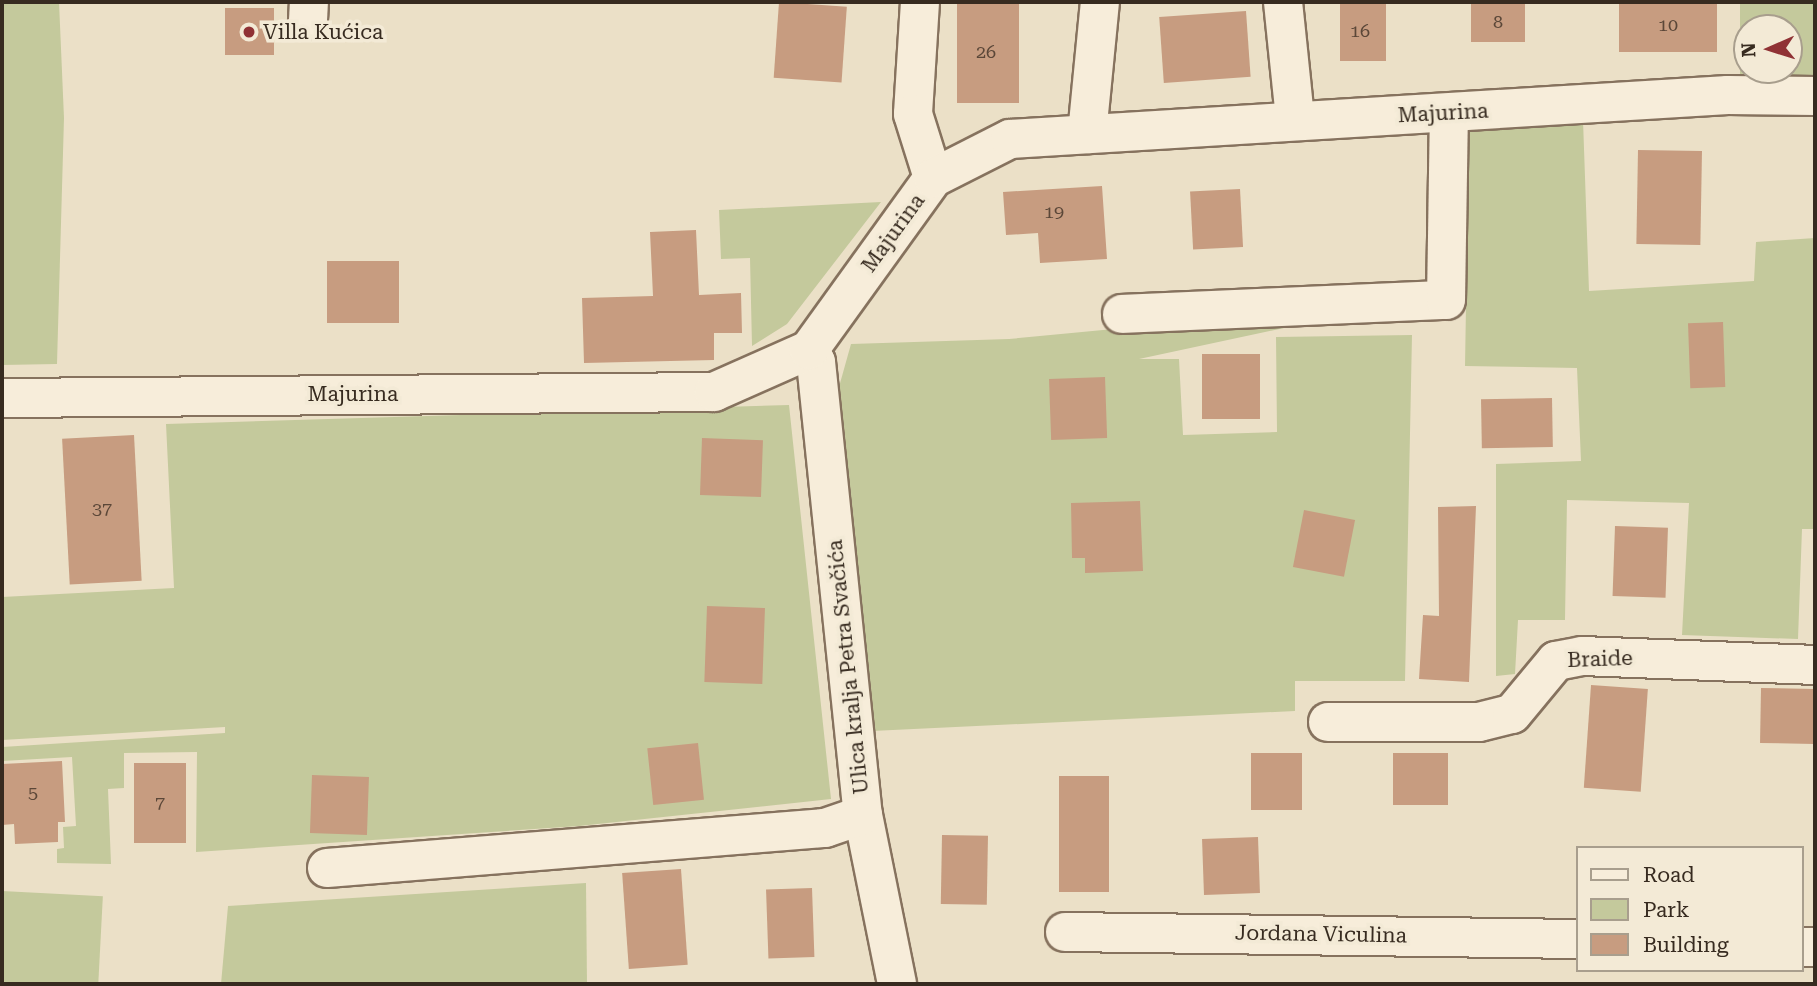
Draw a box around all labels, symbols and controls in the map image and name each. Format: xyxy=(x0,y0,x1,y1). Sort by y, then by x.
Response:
house number: 8 xyxy=(1493,11,1503,33)
house number: 10 xyxy=(1658,14,1678,36)
north arrow xyxy=(1733,14,1803,84)
place label: Villa Kućica xyxy=(263,19,383,45)
house number: 16 xyxy=(1350,20,1370,42)
marker: Villa Kućica xyxy=(241,24,257,40)
house number: 26 xyxy=(976,41,996,63)
text: N xyxy=(1737,42,1760,58)
street label: Majurina xyxy=(1397,98,1489,128)
street label: Majurina xyxy=(856,189,930,277)
house number: 19 xyxy=(1044,201,1064,223)
street label: Majurina xyxy=(308,381,398,407)
house number: 37 xyxy=(92,498,112,520)
street label: Ulica kralja Petra Svačića xyxy=(822,538,874,796)
street label: Braide xyxy=(1567,645,1633,673)
house number: 5 xyxy=(28,782,38,804)
house number: 7 xyxy=(155,792,165,814)
legend xyxy=(1576,846,1803,972)
text: Road xyxy=(1643,863,1695,887)
text: Park xyxy=(1643,898,1689,922)
street label: Jordana Viculina xyxy=(1235,920,1407,948)
text: Building xyxy=(1643,933,1729,957)

